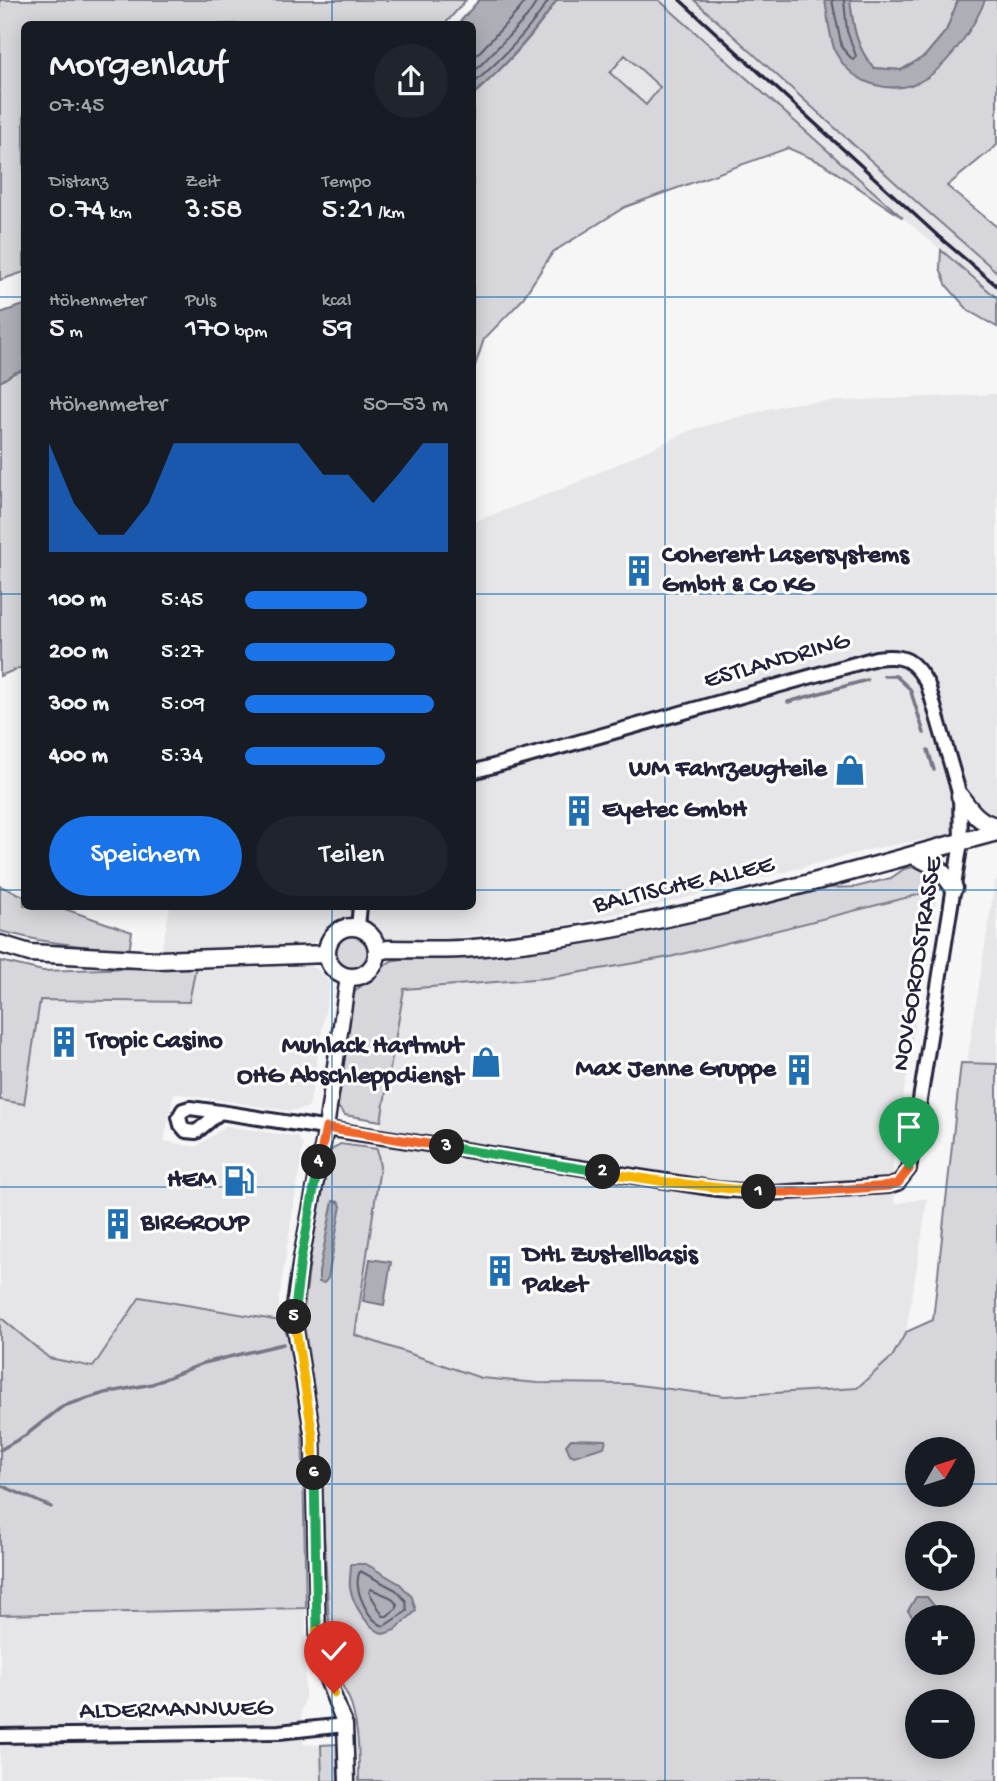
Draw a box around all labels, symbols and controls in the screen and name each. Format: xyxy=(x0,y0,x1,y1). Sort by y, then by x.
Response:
button: share xyxy=(374,44,448,118)
text: Morgenlauf xyxy=(49,45,227,89)
text: 07:45 xyxy=(49,93,104,120)
text: Distanz xyxy=(49,171,108,194)
text: Zeit xyxy=(185,171,219,194)
text: Tempo xyxy=(322,171,371,194)
text: 0.74 xyxy=(49,194,105,229)
text: 3:58 xyxy=(185,194,243,229)
text: 5:21 xyxy=(322,194,374,229)
text: km xyxy=(105,202,132,225)
text: /km xyxy=(374,202,405,225)
text: Höhenmeter xyxy=(49,290,146,313)
text: Puls xyxy=(185,290,216,313)
text: kcal xyxy=(322,290,351,313)
text: 5 xyxy=(49,313,65,348)
text: 170 xyxy=(185,313,230,348)
text: 59 xyxy=(322,313,352,348)
text: m xyxy=(65,321,83,344)
text: bpm xyxy=(230,321,267,344)
text: Höhenmeter xyxy=(49,392,167,419)
text: 50–53 m xyxy=(363,392,448,419)
place label: Coherent Lasersystems GmbH & Co KG xyxy=(662,541,910,602)
building icon: Coherent Lasersystems GmbH & Co KG xyxy=(622,554,656,588)
text: 100 m xyxy=(49,587,106,614)
text: 5:45 xyxy=(161,587,203,614)
street label: ESTLANDRING xyxy=(700,626,855,698)
text: 200 m xyxy=(49,639,108,666)
text: 5:27 xyxy=(161,639,204,666)
text: 300 m xyxy=(49,691,109,718)
text: 5:09 xyxy=(161,691,205,718)
text: 400 m xyxy=(49,743,108,770)
text: 5:34 xyxy=(161,743,203,770)
shop icon: WM Fahrzeugteile xyxy=(833,753,867,787)
place label: WM Fahrzeugteile xyxy=(628,755,829,786)
building icon: Eyetec GmbH xyxy=(562,794,596,828)
place label: Eyetec GmbH xyxy=(602,796,748,827)
button: Speichern xyxy=(49,816,242,896)
button: Teilen xyxy=(256,816,448,896)
street label: BALTISCHE ALLEE xyxy=(590,850,778,922)
street label: NOVGORODSTRASSE xyxy=(887,854,951,1073)
building icon: Tropic Casino xyxy=(47,1025,81,1059)
place label: Tropic Casino xyxy=(85,1027,223,1058)
place label: Muhlack Hartmut OHG Abschleppdienst xyxy=(237,1032,465,1093)
shop icon: Muhlack Hartmut OHG Abschleppdienst xyxy=(469,1045,503,1079)
building icon: Max Jenne Gruppe xyxy=(782,1053,816,1087)
place label: Max Jenne Gruppe xyxy=(575,1055,778,1086)
pin xyxy=(879,1097,939,1169)
icon: arrive xyxy=(890,1108,928,1146)
pin: 3 xyxy=(430,1130,464,1164)
text: 3 xyxy=(442,1135,451,1158)
pin: 4 xyxy=(302,1144,336,1180)
text: 4 xyxy=(314,1150,323,1173)
pin: 2 xyxy=(586,1154,620,1190)
text: 2 xyxy=(598,1160,607,1183)
fuel station icon: HEM xyxy=(222,1164,256,1198)
place label: HEM xyxy=(167,1166,217,1197)
pin: 1 xyxy=(742,1174,776,1210)
text: 1 xyxy=(755,1180,762,1203)
building icon: BIRGROUP xyxy=(101,1207,135,1241)
place label: BIRGROUP xyxy=(140,1209,251,1240)
place label: DHL Zustellbasis Paket xyxy=(521,1241,699,1302)
building icon: DHL Zustellbasis Paket xyxy=(483,1254,517,1288)
pin: 5 xyxy=(276,1300,312,1334)
text: 5 xyxy=(289,1305,299,1328)
north arrow xyxy=(905,1437,975,1507)
map controls xyxy=(905,1437,975,1759)
pin: 6 xyxy=(296,1456,332,1490)
text: 6 xyxy=(309,1461,318,1484)
button: locate xyxy=(905,1521,975,1591)
button: + xyxy=(905,1605,975,1675)
pin xyxy=(304,1621,364,1693)
icon: check xyxy=(315,1632,353,1670)
button: − xyxy=(905,1689,975,1759)
street label: ALDERMANNWEG xyxy=(79,1694,275,1728)

